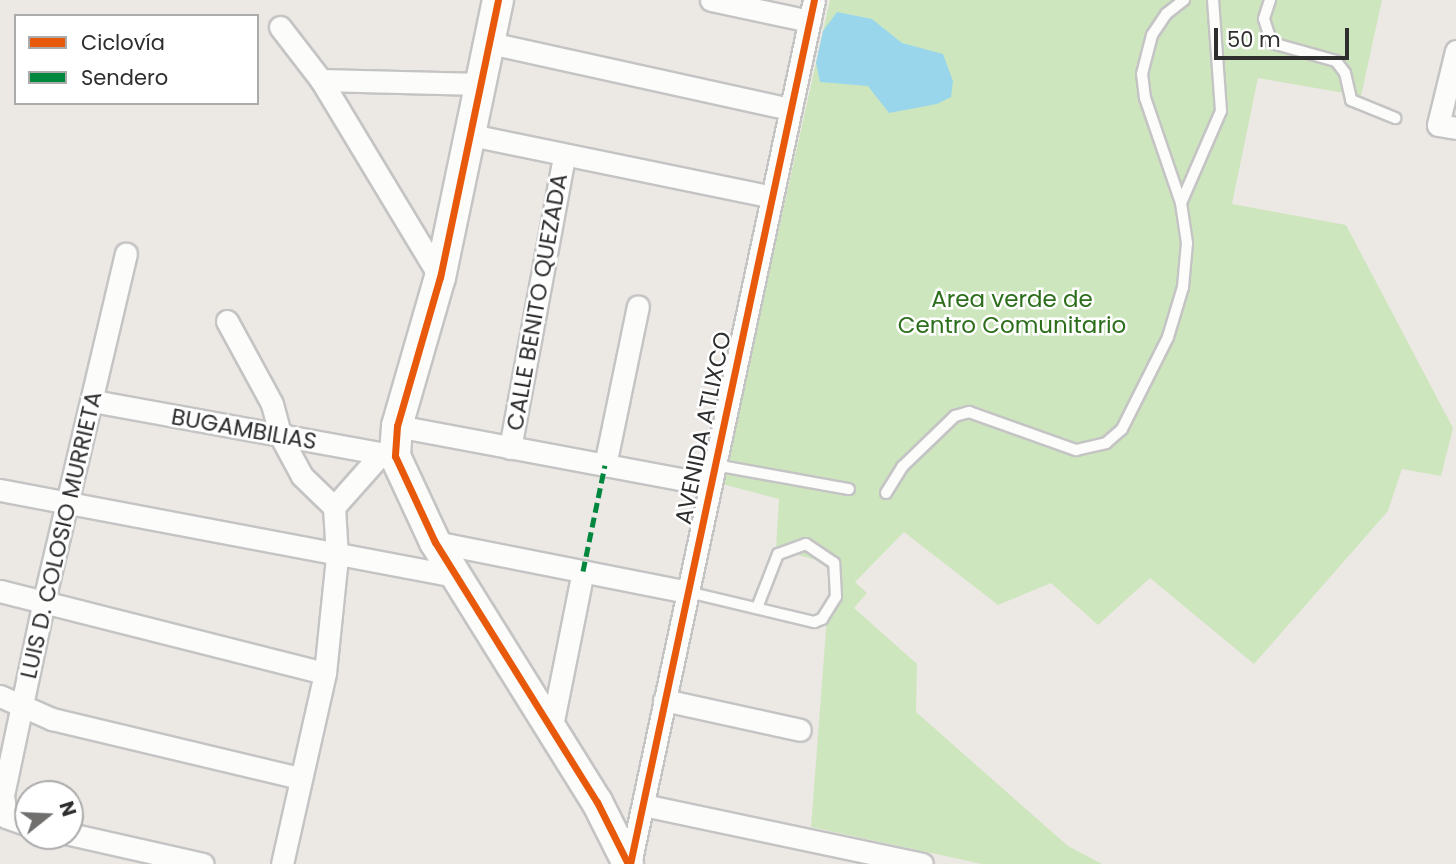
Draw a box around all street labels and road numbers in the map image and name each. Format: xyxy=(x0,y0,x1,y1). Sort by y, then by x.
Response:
street label: CALLE BENITO QUEZADA xyxy=(501,171,573,433)
street label: AVENIDA ATLIXCO xyxy=(669,329,737,527)
street label: LUIS D. COLOSIO MURRIETA xyxy=(14,389,108,681)
street label: BUGAMBILIAS xyxy=(169,403,319,455)

